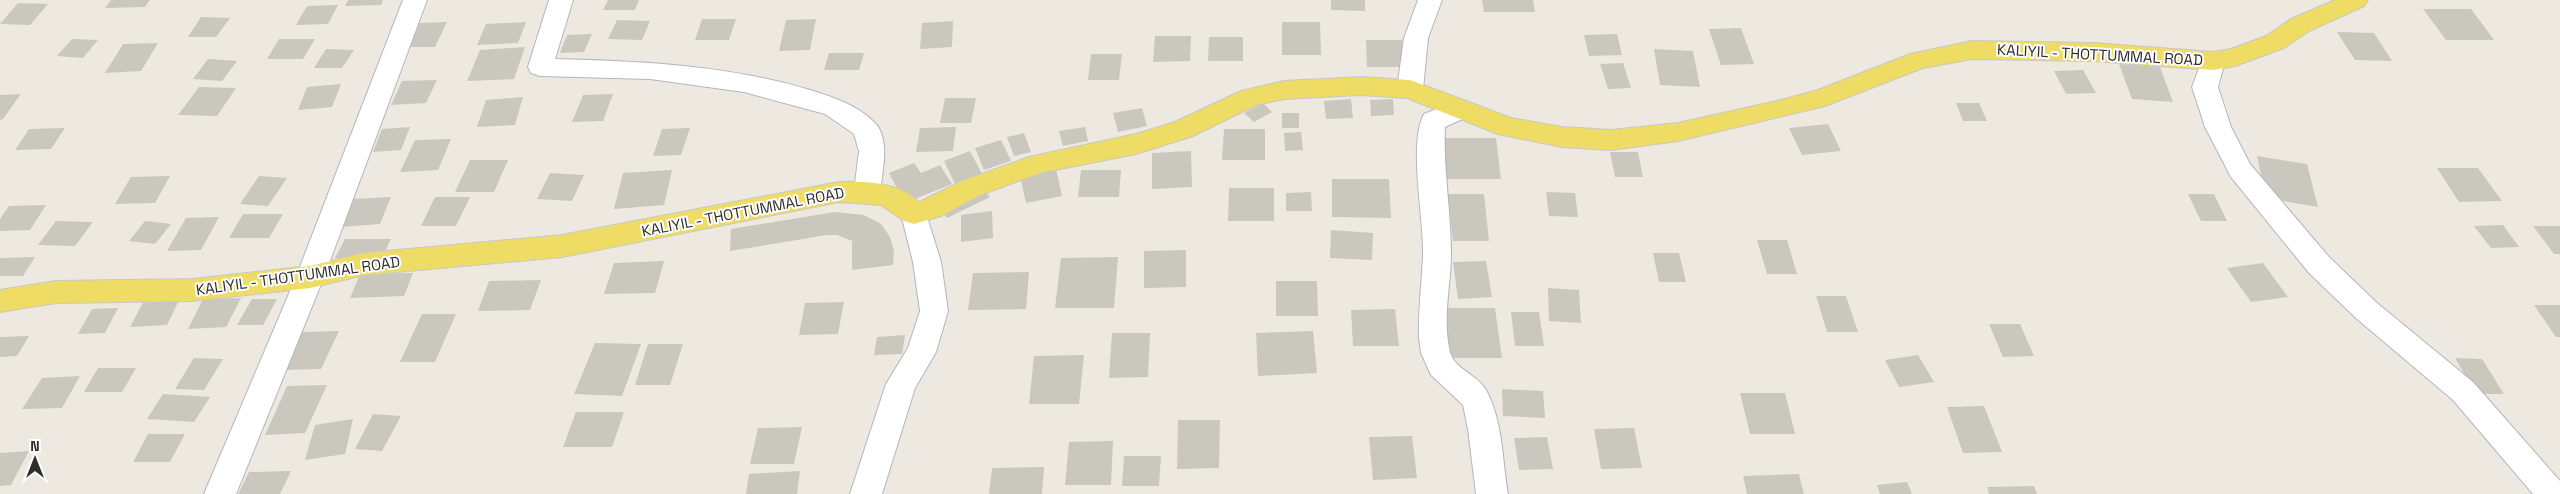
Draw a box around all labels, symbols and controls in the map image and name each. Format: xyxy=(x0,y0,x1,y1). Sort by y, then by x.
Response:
street label: KALIYIL - THOTTUMMAL ROAD xyxy=(1997,40,2203,69)
street label: KALIYIL - THOTTUMMAL ROAD xyxy=(640,183,846,240)
street label: KALIYIL - THOTTUMMAL ROAD xyxy=(195,252,401,299)
north arrow xyxy=(10,434,60,484)
text: N xyxy=(30,437,40,455)

